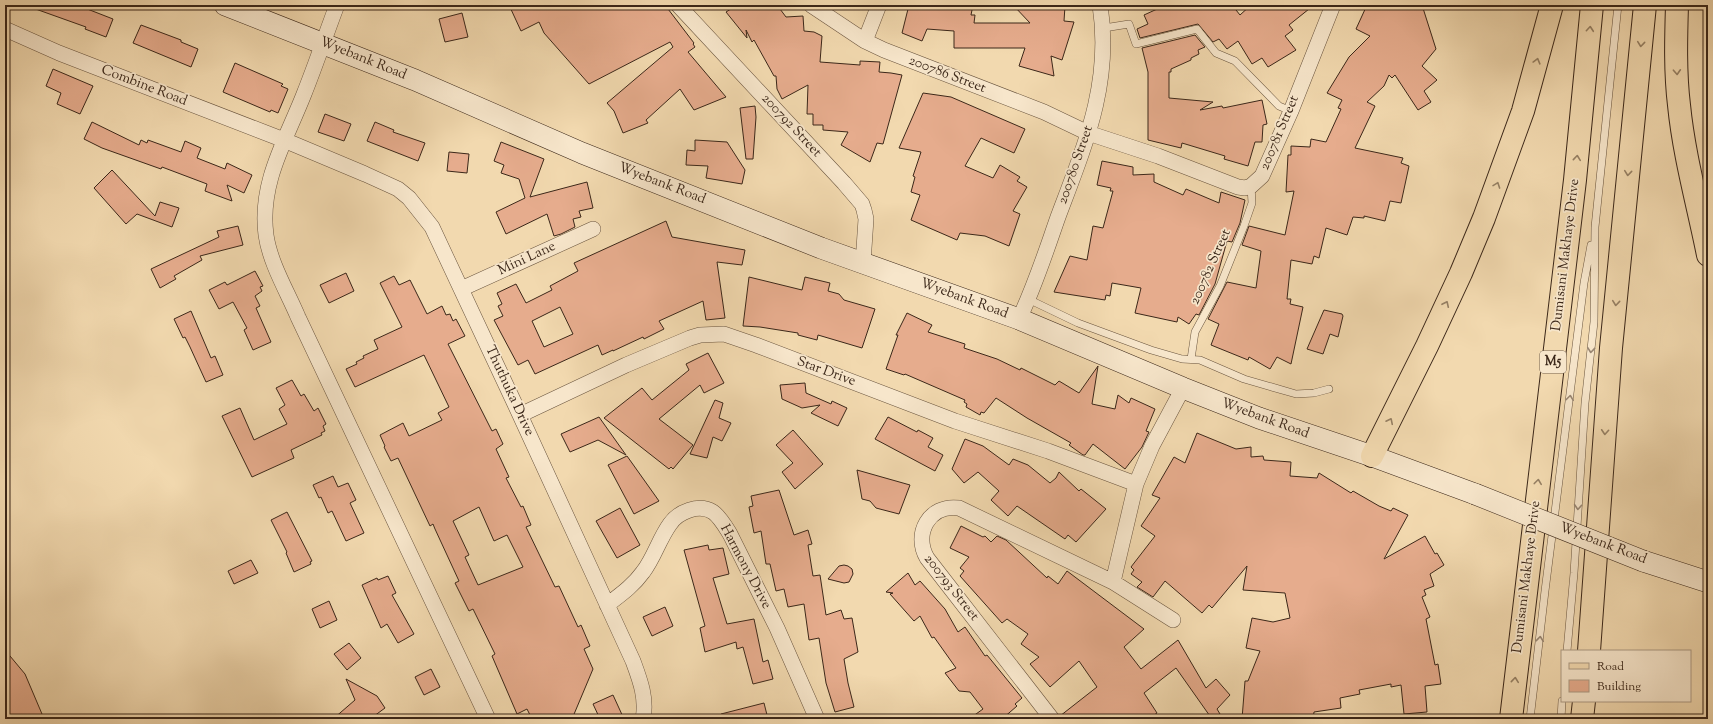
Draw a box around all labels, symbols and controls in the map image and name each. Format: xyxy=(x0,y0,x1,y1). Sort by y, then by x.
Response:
one-way arrow xyxy=(1585,26,1594,32)
street label: Wyebank Road xyxy=(316,32,410,86)
one-way arrow xyxy=(1637,41,1646,47)
street label: 200786 Street xyxy=(905,51,989,99)
one-way arrow xyxy=(1532,58,1541,65)
street label: Combine Road xyxy=(98,60,190,112)
one-way arrow xyxy=(1673,69,1682,75)
street label: 200792 Street xyxy=(756,90,826,162)
street label: 200781 Street xyxy=(1255,92,1305,173)
street label: 200780 Street xyxy=(1053,123,1099,207)
one-way arrow xyxy=(1572,155,1581,161)
street label: Wyebank Road xyxy=(615,158,709,210)
one-way arrow xyxy=(1624,170,1633,176)
street label: Dumisani Makhaye Drive xyxy=(1547,178,1585,332)
one-way arrow xyxy=(1492,181,1500,188)
street label: 200782 Street xyxy=(1185,226,1237,308)
street label: Mini Lane xyxy=(495,237,559,281)
street label: Wyebank Road xyxy=(917,274,1011,324)
one-way arrow xyxy=(1611,299,1620,306)
one-way arrow xyxy=(1441,301,1449,309)
street label: Thuthuka Drive xyxy=(479,343,539,439)
one-way arrow xyxy=(1587,347,1596,353)
road number: M5 xyxy=(1540,351,1566,373)
street label: Star Drive xyxy=(794,352,858,392)
street label: Wyebank Road xyxy=(1218,394,1312,444)
one-way arrow xyxy=(1565,395,1574,401)
one-way arrow xyxy=(1385,418,1392,426)
one-way arrow xyxy=(1601,429,1610,435)
one-way arrow xyxy=(1533,479,1542,485)
street label: Dumisani Makhaye Drive xyxy=(1508,500,1546,654)
one-way arrow xyxy=(1574,504,1583,510)
street label: Wyebank Road xyxy=(1556,518,1650,570)
street label: Harmony Drive xyxy=(714,521,776,613)
street label: 200793 Street xyxy=(919,550,984,626)
one-way arrow xyxy=(1535,635,1544,642)
legend xyxy=(1561,650,1691,702)
text: Road xyxy=(1597,658,1624,676)
one-way arrow xyxy=(1510,677,1519,683)
text: Building xyxy=(1597,678,1641,696)

